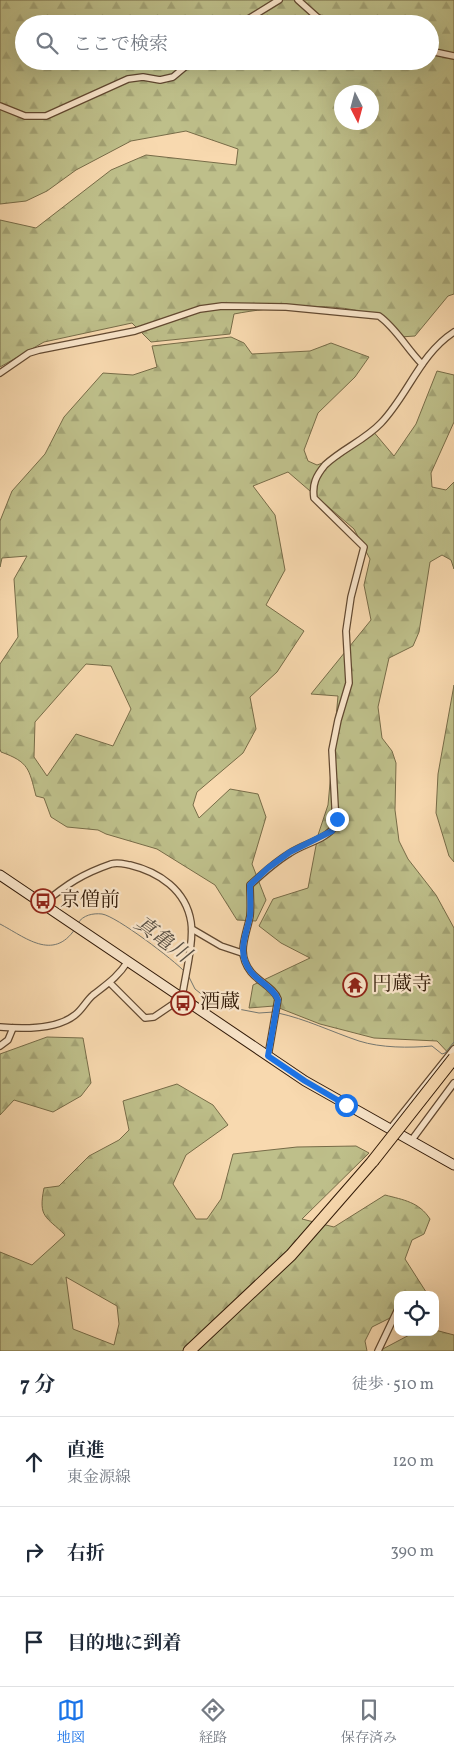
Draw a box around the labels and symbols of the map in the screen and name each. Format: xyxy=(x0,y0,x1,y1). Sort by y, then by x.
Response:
north arrow xyxy=(334,85,379,130)
route end xyxy=(326,808,349,831)
place label: 京僧前 xyxy=(60,887,120,915)
bus stop icon: 京僧前 xyxy=(30,888,56,914)
water label: 真亀川 xyxy=(128,910,198,971)
place label: 円蔵寺 xyxy=(372,971,432,999)
temple icon: 円蔵寺 xyxy=(342,972,368,998)
place label: 酒蔵 xyxy=(200,989,240,1017)
bus stop icon: 酒蔵 xyxy=(170,990,196,1016)
route start xyxy=(335,1094,358,1117)

